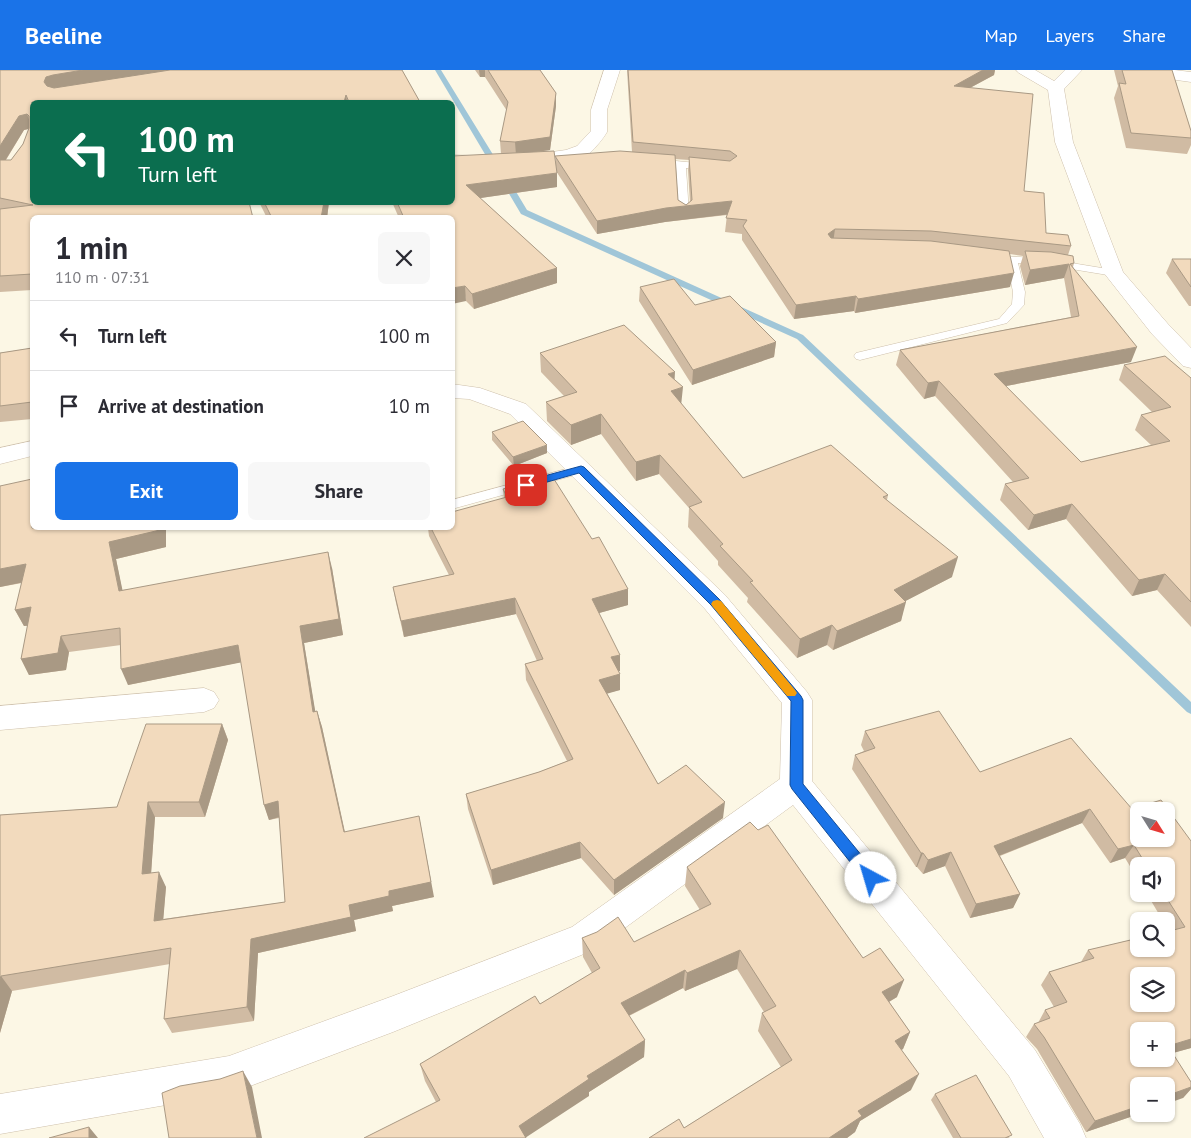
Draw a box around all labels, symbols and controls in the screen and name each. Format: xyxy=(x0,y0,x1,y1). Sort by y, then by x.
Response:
text: Beeline xyxy=(25,20,102,51)
text: Map xyxy=(985,24,1017,47)
text: Layers xyxy=(1045,24,1094,47)
text: Share xyxy=(1122,24,1166,47)
text: 100 m xyxy=(138,116,235,162)
icon: left xyxy=(55,120,120,185)
text: Turn left xyxy=(138,160,217,188)
text: 1 min xyxy=(55,228,128,267)
button: close xyxy=(378,232,430,284)
text: 110 m · 07:31 xyxy=(55,267,150,287)
icon: left xyxy=(55,322,83,350)
text: Turn left xyxy=(98,324,167,348)
text: 100 m xyxy=(378,324,430,348)
icon: arrive xyxy=(55,392,83,420)
text: Arrive at destination xyxy=(98,394,264,418)
text: 10 m xyxy=(389,394,430,418)
button: Exit xyxy=(55,462,238,520)
button: Share xyxy=(248,462,430,520)
pin xyxy=(505,464,547,506)
icon: arrive xyxy=(512,471,540,499)
north arrow xyxy=(1130,802,1175,848)
map controls xyxy=(1130,802,1175,1122)
position arrow xyxy=(844,851,896,903)
button: sound xyxy=(1130,857,1175,902)
button: search xyxy=(1130,912,1175,957)
button: layers xyxy=(1130,967,1175,1012)
button: + xyxy=(1130,1022,1175,1067)
button: − xyxy=(1130,1077,1175,1122)

